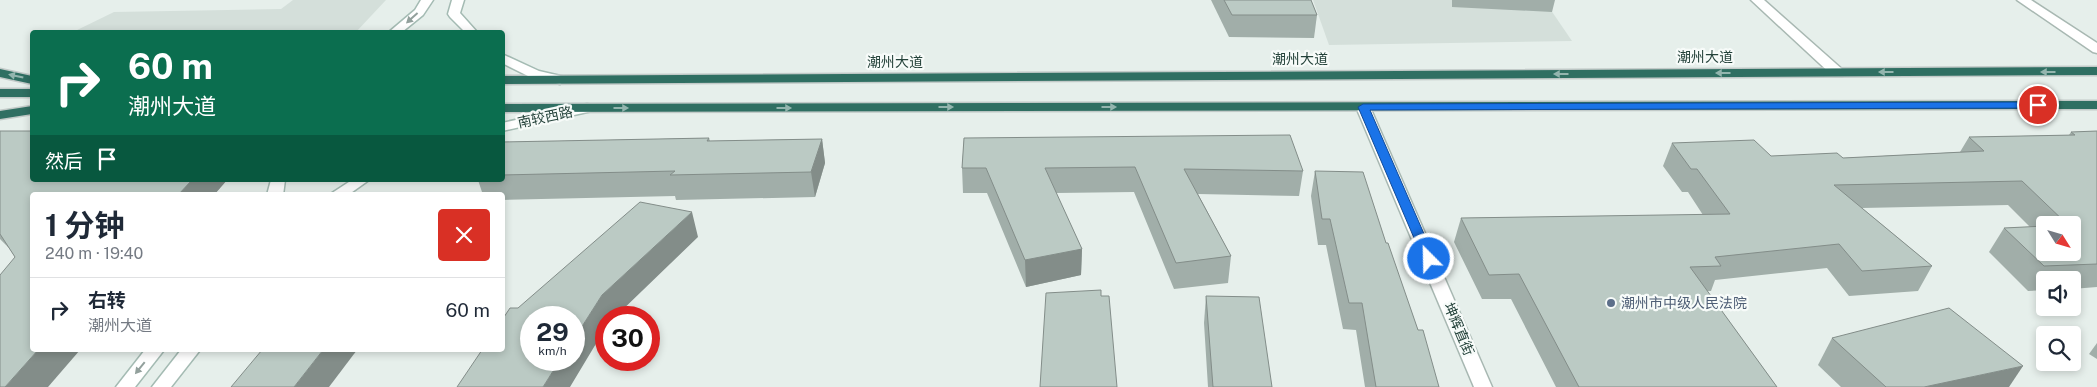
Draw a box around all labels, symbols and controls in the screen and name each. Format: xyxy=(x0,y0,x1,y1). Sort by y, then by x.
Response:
one-way arrow xyxy=(407,12,419,24)
text: 60 m xyxy=(128,46,213,87)
street label: 潮州大道 xyxy=(1677,49,1733,65)
icon: right xyxy=(45,50,110,115)
street label: 潮州大道 xyxy=(1272,51,1328,67)
street label: 潮州大道 xyxy=(867,54,923,70)
one-way arrow xyxy=(1878,68,1894,76)
one-way arrow xyxy=(2040,68,2056,76)
one-way arrow xyxy=(1715,69,1731,77)
one-way arrow xyxy=(1553,70,1569,78)
one-way arrow xyxy=(9,72,24,80)
pin xyxy=(2017,84,2059,126)
icon: arrive xyxy=(2024,91,2052,119)
text: 潮州大道 xyxy=(128,93,216,119)
street label: 南较西路 xyxy=(516,103,574,131)
one-way arrow xyxy=(938,103,954,111)
one-way arrow xyxy=(1101,103,1117,111)
one-way arrow xyxy=(613,104,629,112)
one-way arrow xyxy=(776,104,792,112)
icon: arrive xyxy=(93,145,121,173)
text: 然后 xyxy=(45,150,83,172)
text: 1 分钟 xyxy=(45,207,125,243)
button: close xyxy=(438,209,490,261)
north arrow xyxy=(2036,216,2081,261)
map controls xyxy=(2036,216,2081,371)
position arrow xyxy=(1402,232,1454,284)
text: 240 m · 19:40 xyxy=(45,244,143,263)
button: sound xyxy=(2036,271,2081,316)
text: 右转 xyxy=(88,289,126,311)
place label: 潮州市中级人民法院 xyxy=(1621,295,1747,311)
icon: right xyxy=(45,296,73,324)
marker: 潮州市中级人民法院 xyxy=(1605,297,1617,309)
text: 60 m xyxy=(446,299,490,321)
street label: 坤辉直街 xyxy=(1441,300,1477,358)
speed limit sign: 30 xyxy=(595,306,660,371)
text: 潮州大道 xyxy=(88,316,152,335)
text: 29 xyxy=(536,317,569,347)
button: search xyxy=(2036,326,2081,371)
text: km/h xyxy=(538,344,567,358)
one-way arrow xyxy=(135,362,146,375)

